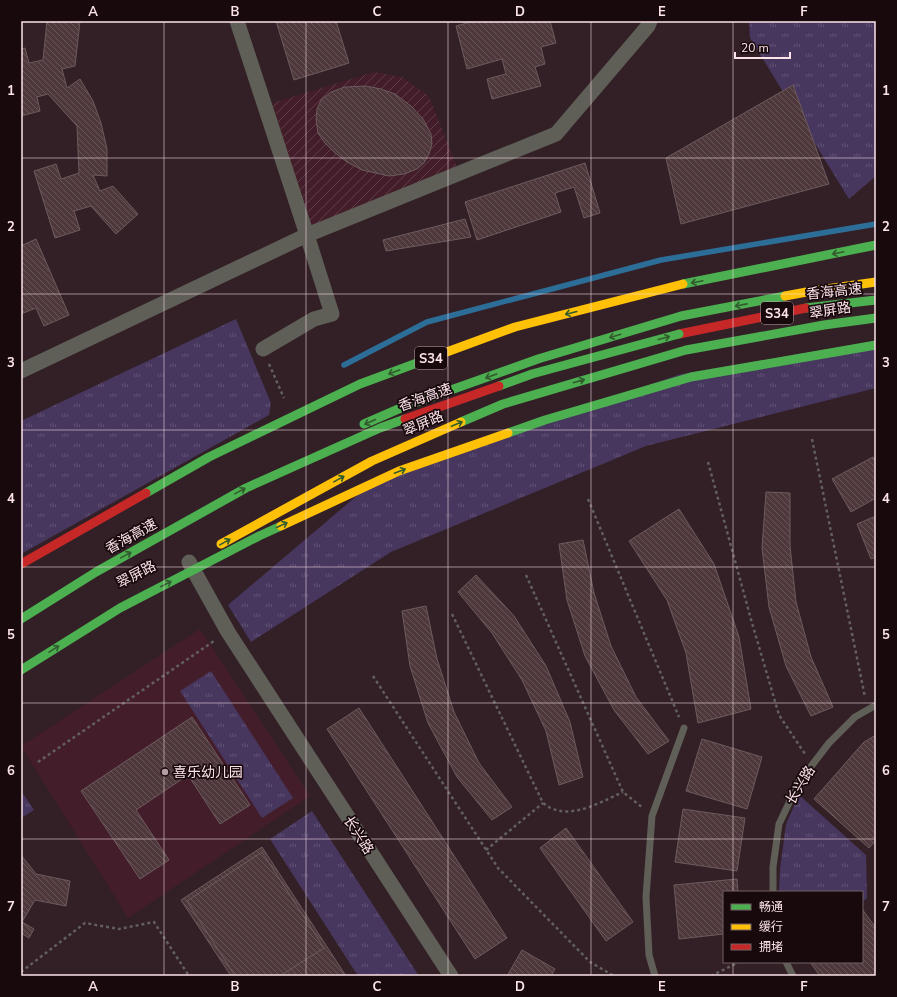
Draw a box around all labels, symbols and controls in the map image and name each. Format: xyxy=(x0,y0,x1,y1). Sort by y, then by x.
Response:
text: A xyxy=(88,3,98,21)
text: B xyxy=(231,3,240,21)
text: C xyxy=(373,3,382,21)
text: D xyxy=(515,3,525,21)
text: E xyxy=(658,3,666,21)
text: F xyxy=(800,3,808,21)
scale bar xyxy=(735,34,790,60)
text: 20 m xyxy=(741,40,769,56)
text: 1 xyxy=(7,82,15,100)
text: 1 xyxy=(882,82,890,100)
text: 2 xyxy=(7,218,15,236)
text: 2 xyxy=(882,218,890,236)
one-way arrow xyxy=(832,249,845,257)
one-way arrow xyxy=(691,278,704,286)
street label: 香海高速 xyxy=(805,279,863,304)
street label: 翠屏路 xyxy=(808,298,852,323)
one-way arrow xyxy=(735,301,748,309)
road number: S34 xyxy=(761,302,793,324)
one-way arrow xyxy=(564,310,577,317)
one-way arrow xyxy=(609,333,622,340)
one-way arrow xyxy=(657,334,670,341)
road number: S34 xyxy=(415,347,447,369)
text: 3 xyxy=(7,354,15,372)
text: 3 xyxy=(882,354,890,372)
one-way arrow xyxy=(389,368,401,376)
one-way arrow xyxy=(486,372,498,380)
one-way arrow xyxy=(572,377,585,384)
street label: 香海高速 xyxy=(396,379,455,416)
street label: 翠屏路 xyxy=(400,407,446,440)
one-way arrow xyxy=(364,419,376,426)
one-way arrow xyxy=(450,420,462,427)
one-way arrow xyxy=(394,466,406,474)
one-way arrow xyxy=(333,474,345,482)
one-way arrow xyxy=(233,487,245,495)
text: 4 xyxy=(7,490,15,508)
text: 4 xyxy=(882,490,890,508)
street label: 香海高速 xyxy=(102,515,160,558)
one-way arrow xyxy=(276,521,288,528)
one-way arrow xyxy=(219,538,231,545)
one-way arrow xyxy=(120,550,132,558)
street label: 翠屏路 xyxy=(113,556,159,593)
one-way arrow xyxy=(160,579,172,587)
text: 5 xyxy=(7,626,15,644)
text: 5 xyxy=(882,626,890,644)
one-way arrow xyxy=(48,645,59,653)
text: 6 xyxy=(7,762,15,780)
street label: 长兴路 xyxy=(781,762,819,808)
text: 6 xyxy=(882,762,890,780)
place label: 喜乐幼儿园 xyxy=(173,763,243,782)
marker: 喜乐幼儿园 xyxy=(160,767,170,777)
street label: 长兴路 xyxy=(339,812,378,858)
legend xyxy=(723,891,863,963)
text: 7 xyxy=(7,898,15,916)
text: 7 xyxy=(882,898,890,916)
text: 畅通 xyxy=(759,899,783,915)
text: 缓行 xyxy=(759,919,783,935)
text: 拥堵 xyxy=(759,939,783,955)
text: A xyxy=(88,978,98,996)
text: B xyxy=(231,978,240,996)
text: C xyxy=(373,978,382,996)
text: D xyxy=(515,978,525,996)
text: E xyxy=(658,978,666,996)
text: F xyxy=(800,978,808,996)

